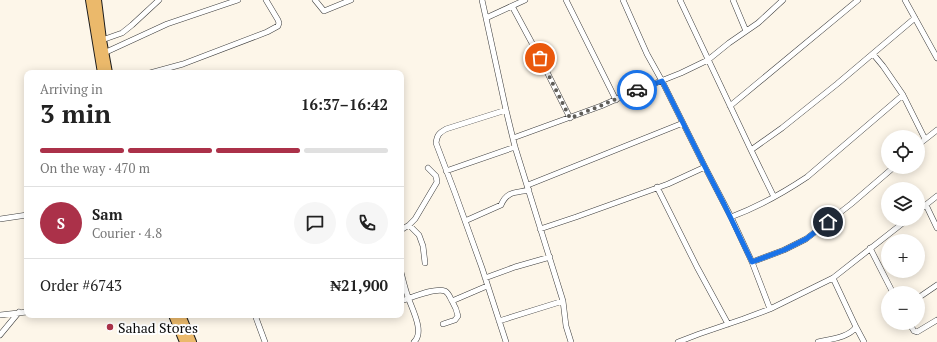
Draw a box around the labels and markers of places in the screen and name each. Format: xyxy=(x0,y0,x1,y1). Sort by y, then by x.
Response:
pin xyxy=(523,41,557,75)
pin xyxy=(811,205,845,239)
place label: Sahad Stores xyxy=(118,318,198,337)
marker: Sahad Stores xyxy=(105,322,115,332)

